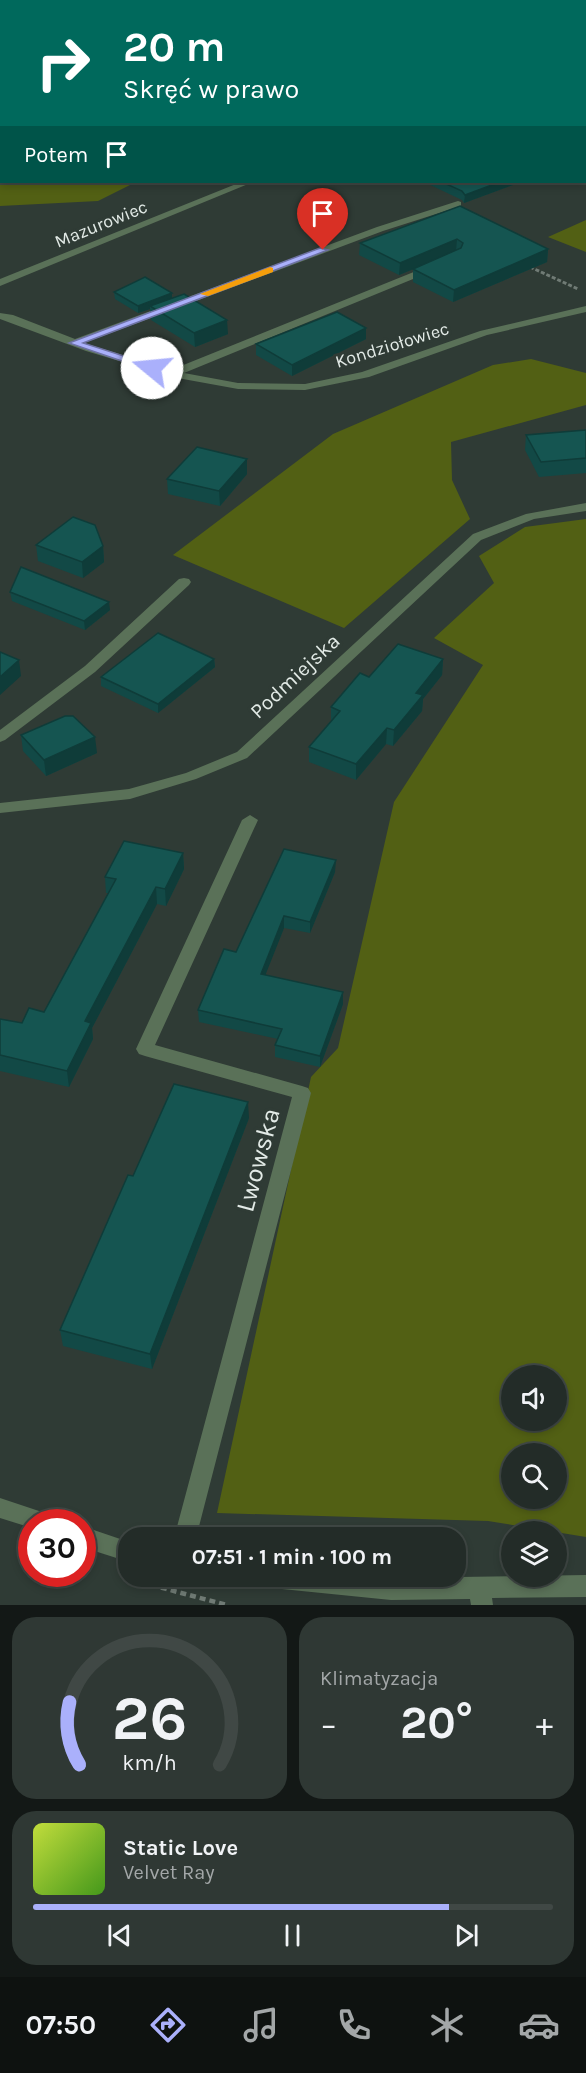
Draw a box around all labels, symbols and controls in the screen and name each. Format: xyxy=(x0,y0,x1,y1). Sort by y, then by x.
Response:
text: 20 m xyxy=(123,22,225,72)
icon: right xyxy=(24,24,102,102)
text: Skręć w prawo xyxy=(123,73,299,105)
icon: arrive xyxy=(100,138,133,171)
text: Potem xyxy=(24,142,88,168)
pin xyxy=(297,188,348,250)
street label: Mazurowiec xyxy=(51,195,151,253)
icon: arrive xyxy=(306,197,339,230)
street label: Kondziołowiec xyxy=(332,317,452,373)
position arrow xyxy=(120,336,184,400)
street label: Podmiejska xyxy=(245,629,345,723)
street label: Lwowska xyxy=(229,1105,287,1215)
map controls xyxy=(501,1365,567,1587)
button: sound xyxy=(501,1365,567,1431)
button: search xyxy=(501,1443,567,1509)
speed limit sign: 30 xyxy=(18,1509,96,1587)
button: layers xyxy=(501,1521,567,1587)
text: 07:51 · 1 min · 100 m xyxy=(192,1544,392,1570)
text: Klimatyzacja xyxy=(320,1667,438,1690)
text: 26 xyxy=(112,1682,187,1755)
text: 20° xyxy=(400,1697,473,1749)
text: − xyxy=(320,1705,337,1743)
text: + xyxy=(536,1705,553,1743)
text: km/h xyxy=(122,1750,177,1775)
text: Static Love xyxy=(123,1835,238,1861)
text: Velvet Ray xyxy=(123,1861,215,1884)
icon: previous xyxy=(103,1919,136,1952)
icon: pause xyxy=(276,1919,309,1952)
icon: next xyxy=(450,1919,483,1952)
icon: directions xyxy=(147,2004,189,2046)
icon: music xyxy=(240,2004,282,2046)
icon: phone xyxy=(333,2004,375,2046)
icon: climate xyxy=(426,2004,468,2046)
icon: car xyxy=(518,2004,560,2046)
text: 07:50 xyxy=(25,2009,96,2041)

